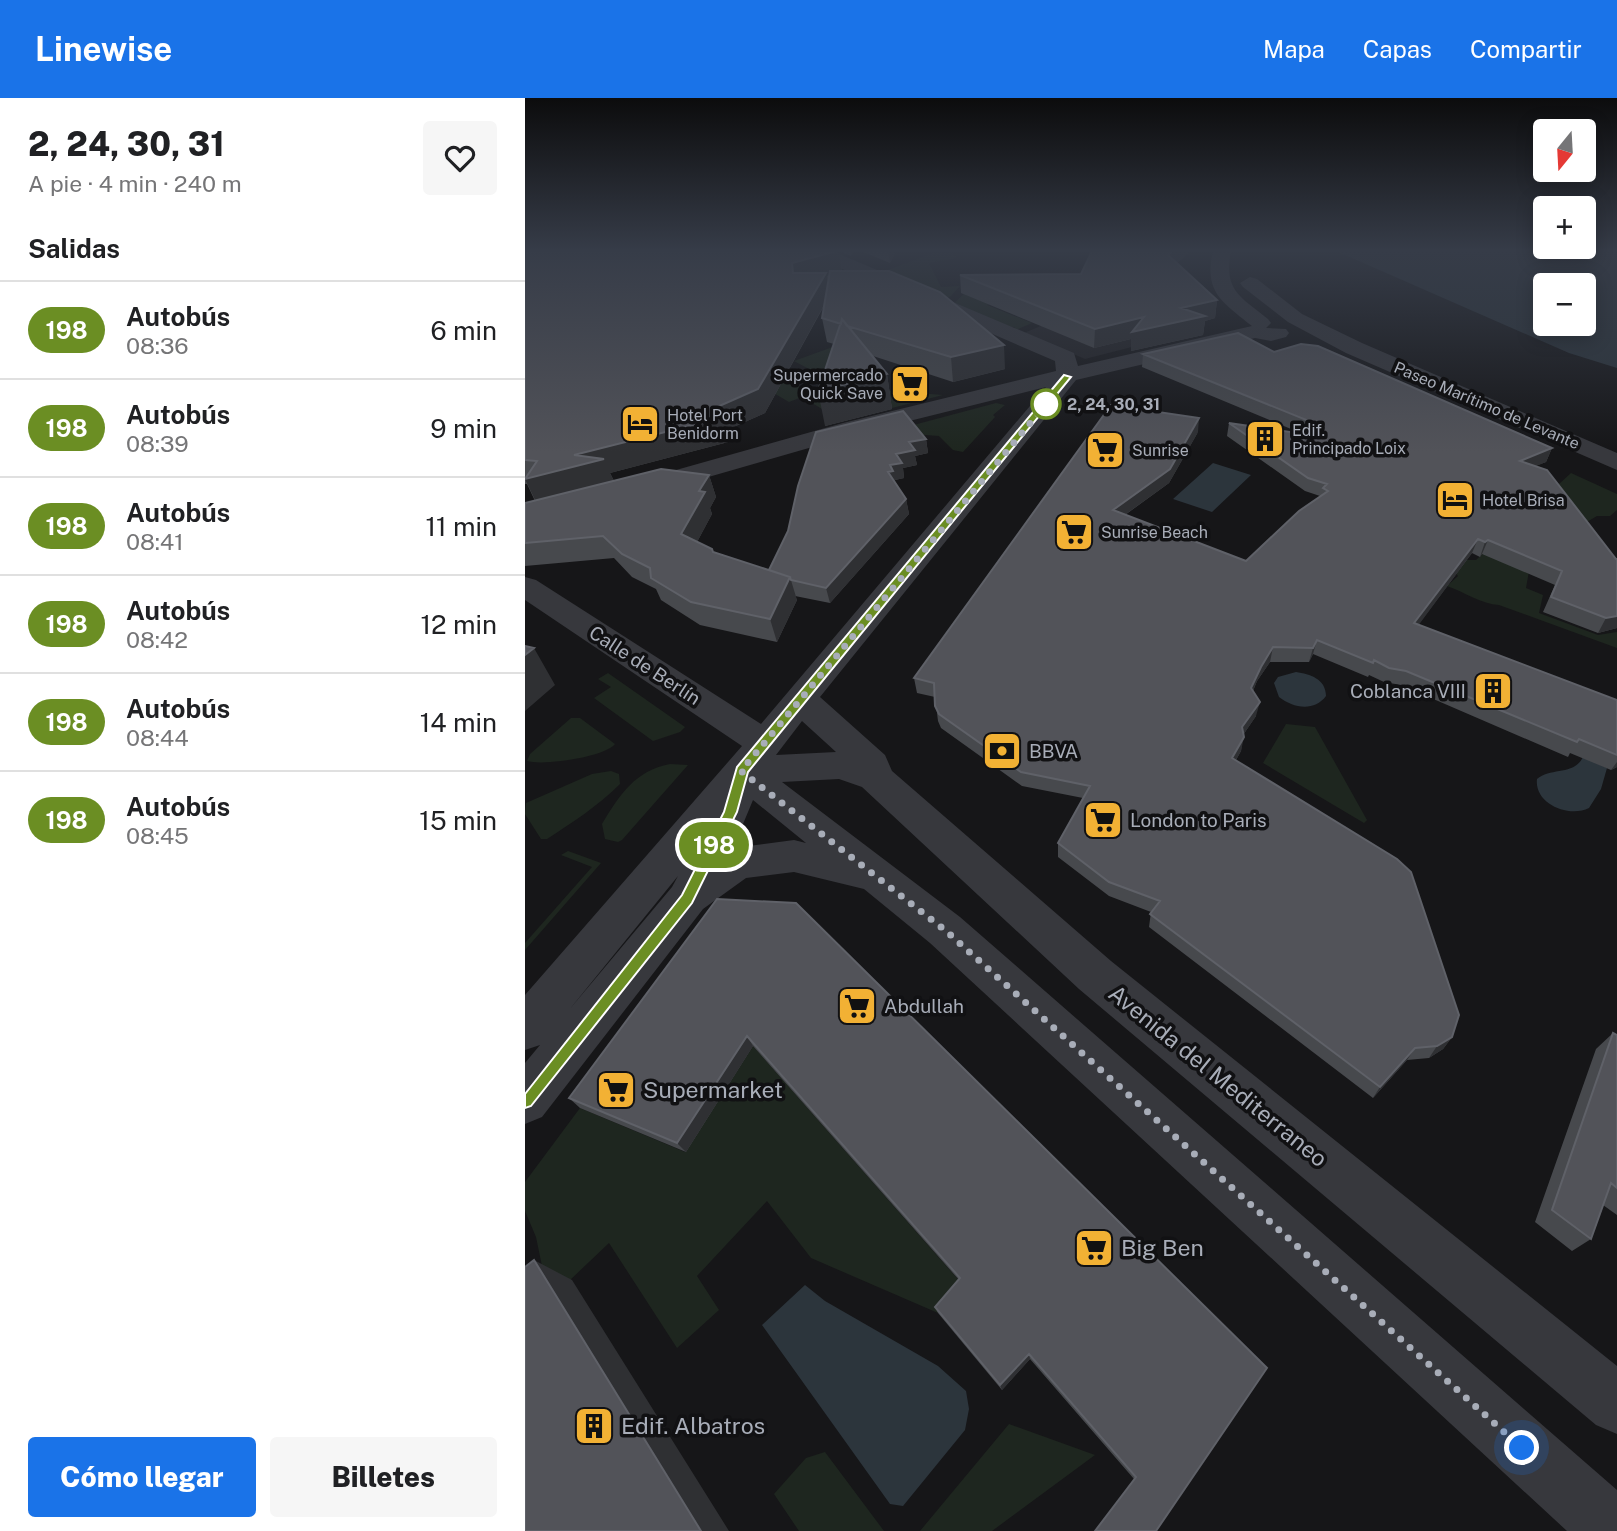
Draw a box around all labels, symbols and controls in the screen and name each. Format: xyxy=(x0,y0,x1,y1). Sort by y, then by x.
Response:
text: Linewise xyxy=(35,30,172,68)
text: Mapa xyxy=(1263,35,1325,63)
text: Capas xyxy=(1363,35,1432,63)
text: Compartir xyxy=(1470,35,1582,63)
north arrow xyxy=(1533,119,1596,182)
map controls xyxy=(1533,119,1596,336)
button: heart xyxy=(423,121,497,195)
text: 2, 24, 30, 31 xyxy=(28,125,225,163)
text: A pie · 4 min · 240 m xyxy=(28,170,242,197)
button: + xyxy=(1533,196,1596,259)
text: Salidas xyxy=(28,233,120,264)
button: − xyxy=(1533,273,1596,336)
text: Autobús xyxy=(126,301,230,332)
text: 6 min xyxy=(430,315,497,346)
text: 198 xyxy=(45,316,88,344)
text: 08:36 xyxy=(126,332,189,359)
street label: Paseo Marítimo de Levante xyxy=(1391,358,1582,453)
supermarket icon: Supermercado Quick Save xyxy=(889,363,931,405)
place label: Supermercado Quick Save xyxy=(773,366,883,403)
marker: 2, 24, 30, 31 xyxy=(1031,389,1061,419)
place label: 2, 24, 30, 31 xyxy=(1067,395,1160,414)
text: Autobús xyxy=(126,399,230,430)
hotel icon: Hotel Port Benidorm xyxy=(619,403,661,445)
place label: Hotel Port Benidorm xyxy=(667,406,743,443)
text: 9 min xyxy=(430,413,497,444)
text: 198 xyxy=(45,414,88,442)
building icon: Edif. Principado Loix xyxy=(1244,418,1286,460)
place label: Edif. Principado Loix xyxy=(1292,421,1406,458)
supermarket icon: Sunrise xyxy=(1084,429,1126,471)
text: 08:39 xyxy=(126,430,189,457)
place label: Sunrise xyxy=(1132,441,1189,460)
hotel icon: Hotel Brisa xyxy=(1434,479,1476,521)
place label: Hotel Brisa xyxy=(1482,491,1565,510)
text: Autobús xyxy=(126,497,230,528)
text: 11 min xyxy=(425,511,497,542)
supermarket icon: Sunrise Beach xyxy=(1053,511,1095,553)
text: 198 xyxy=(45,512,88,540)
place label: Sunrise Beach xyxy=(1101,523,1208,542)
text: 08:41 xyxy=(126,528,184,555)
text: Autobús xyxy=(126,595,230,626)
text: 12 min xyxy=(421,609,497,640)
text: 198 xyxy=(45,610,88,638)
street label: Calle de Berlín xyxy=(585,621,705,709)
text: 08:42 xyxy=(126,626,188,653)
building icon: Coblanca VIII xyxy=(1472,670,1514,712)
place label: Coblanca VIII xyxy=(1350,680,1466,702)
text: Autobús xyxy=(126,693,230,724)
text: 14 min xyxy=(420,707,497,738)
text: 198 xyxy=(45,708,88,736)
text: 08:44 xyxy=(126,724,189,751)
bank icon: BBVA xyxy=(981,730,1023,772)
place label: BBVA xyxy=(1029,740,1078,762)
text: Autobús xyxy=(126,791,230,822)
supermarket icon: London to Paris xyxy=(1082,799,1124,841)
text: 15 min xyxy=(419,805,497,836)
text: 198 xyxy=(45,806,88,834)
place label: London to Paris xyxy=(1130,809,1267,831)
text: 08:45 xyxy=(126,822,189,849)
line badge: 198 xyxy=(674,822,754,868)
text: 198 xyxy=(693,831,735,859)
street label: Avenida del Mediterraneo xyxy=(1104,979,1333,1172)
supermarket icon: Abdullah xyxy=(836,985,878,1027)
place label: Abdullah xyxy=(884,995,964,1017)
supermarket icon: Supermarket xyxy=(595,1069,637,1111)
place label: Supermarket xyxy=(643,1076,783,1103)
supermarket icon: Big Ben xyxy=(1073,1227,1115,1269)
place label: Big Ben xyxy=(1121,1234,1204,1261)
building icon: Edif. Albatros xyxy=(573,1405,615,1447)
place label: Edif. Albatros xyxy=(621,1412,765,1439)
your location xyxy=(1504,1430,1539,1465)
button: Cómo llegar xyxy=(28,1437,256,1517)
button: Billetes xyxy=(270,1437,497,1517)

